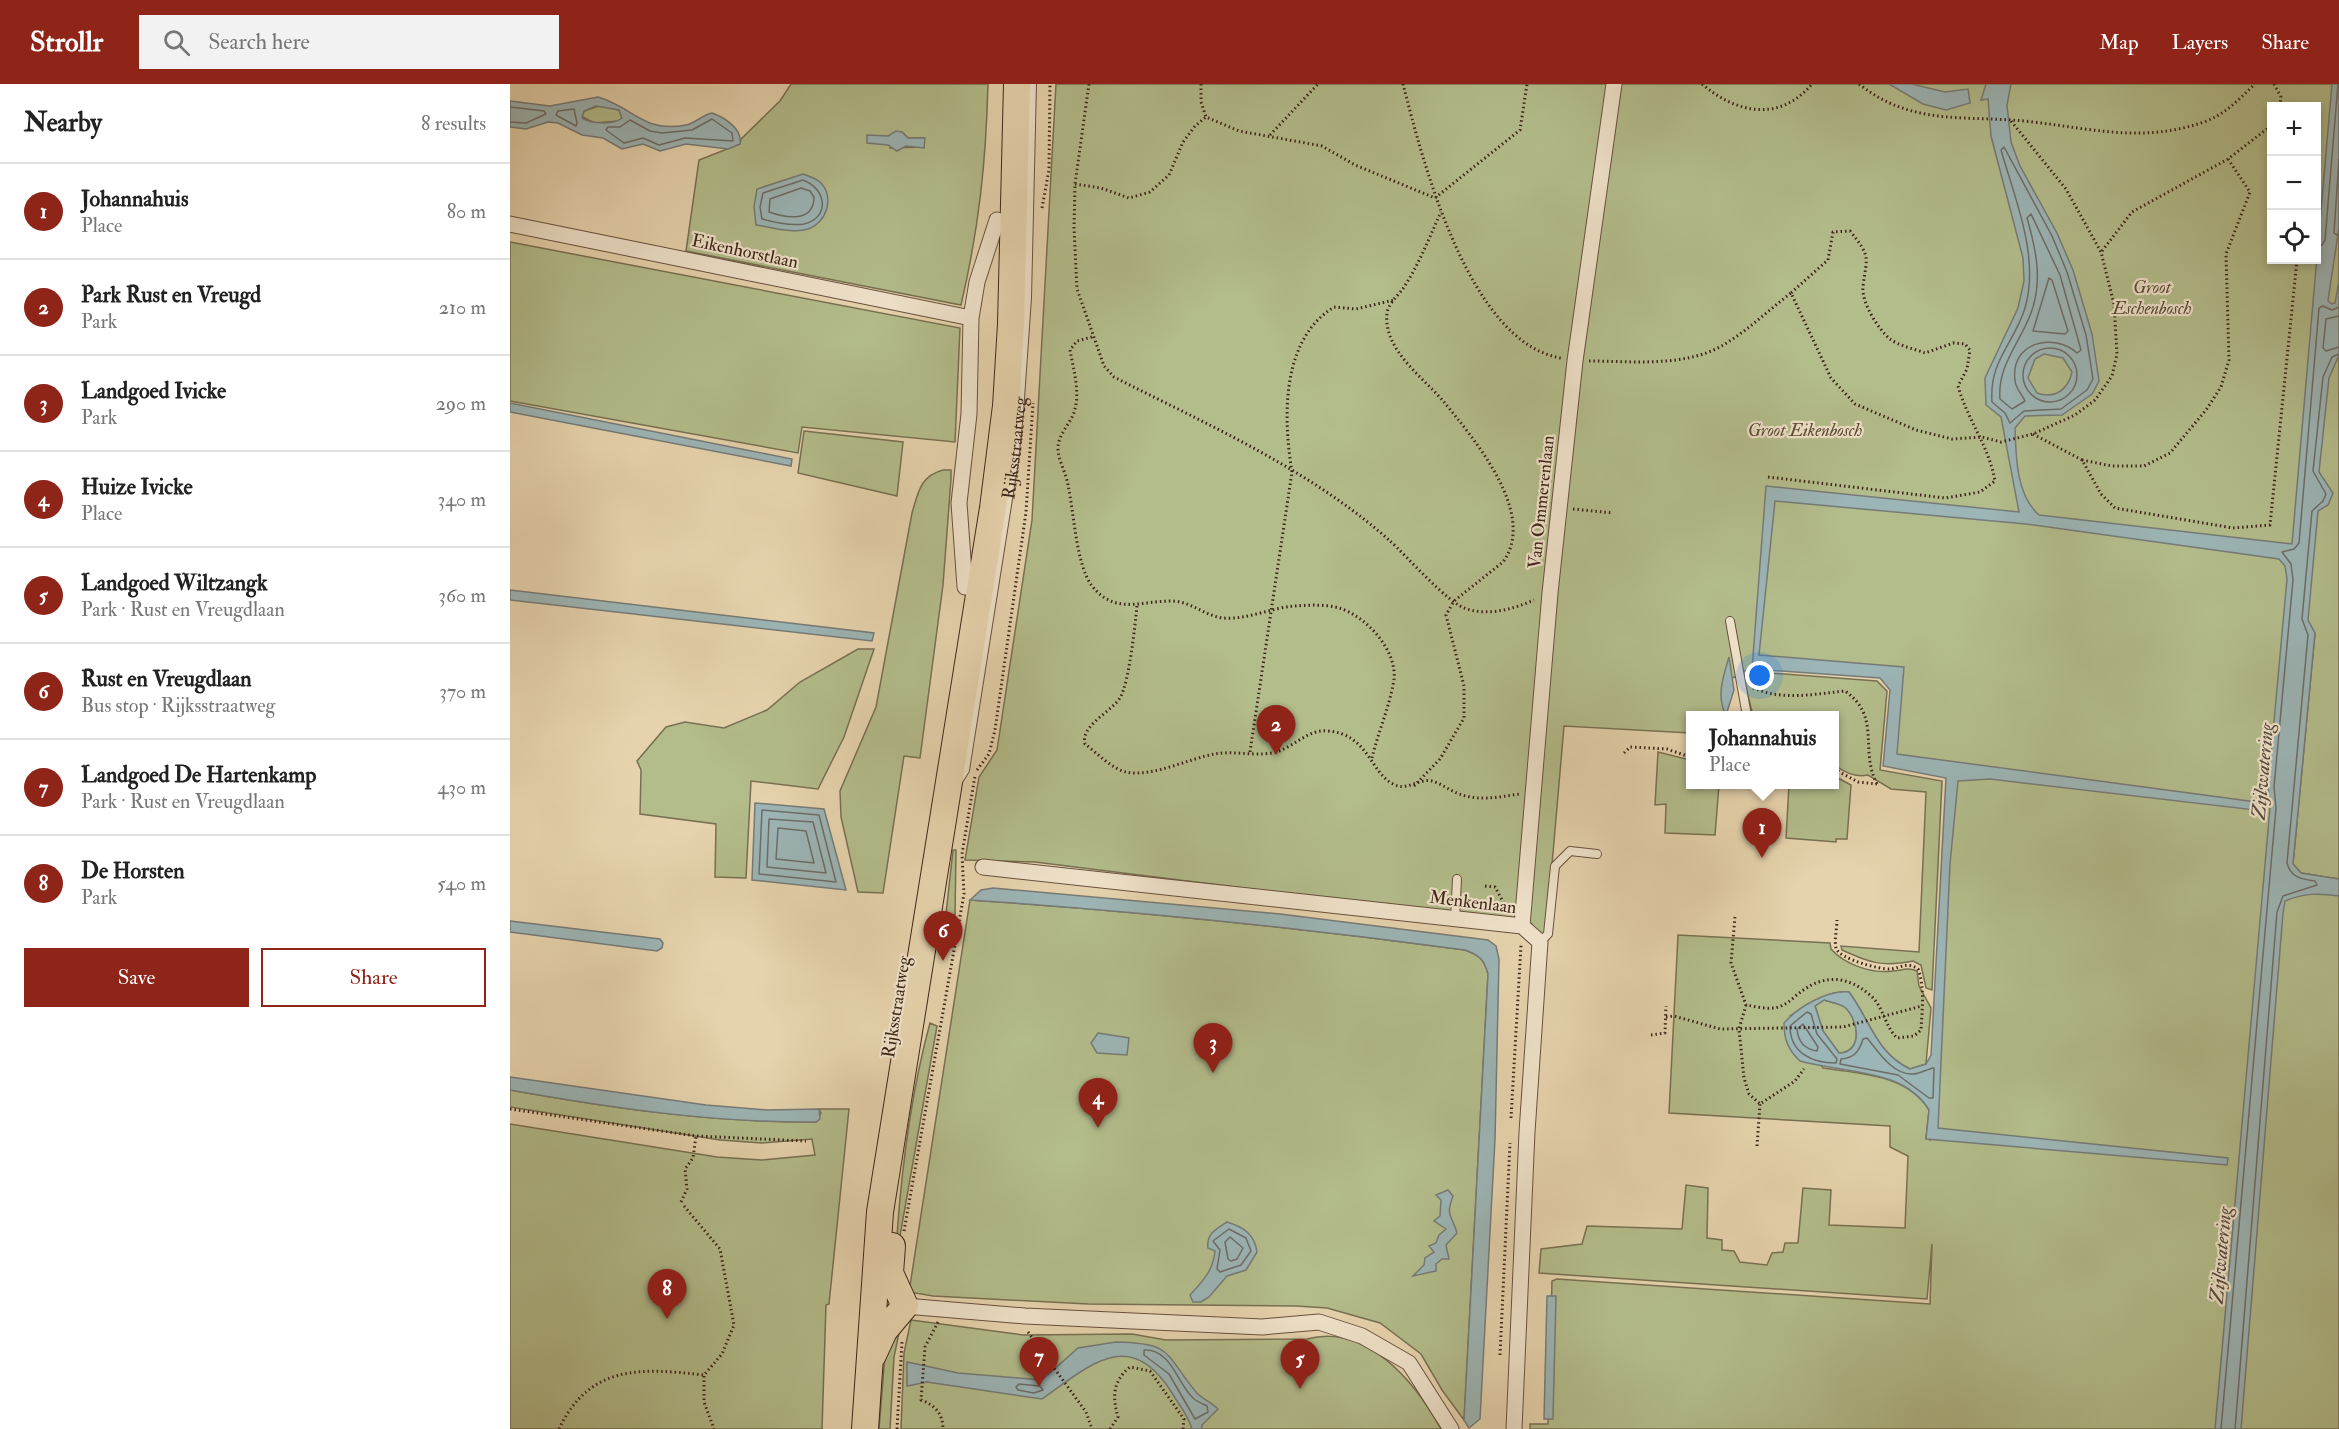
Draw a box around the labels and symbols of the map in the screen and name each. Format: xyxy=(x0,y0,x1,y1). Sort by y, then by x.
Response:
street label: Eikenhorstlaan xyxy=(689,229,800,274)
park label: Groot Eschenbosch xyxy=(2111,276,2192,320)
street label: Rijksstraatweg xyxy=(997,395,1032,501)
park label: Groot Eikenbosch xyxy=(1748,419,1862,442)
street label: Van Ommerenlaan xyxy=(1523,434,1560,570)
your location xyxy=(1745,661,1774,690)
pin: 2 xyxy=(1256,706,1296,755)
water label: Zijlwatering xyxy=(2246,720,2279,821)
pin: 1 xyxy=(1742,808,1782,858)
street label: Menkenlaan xyxy=(1428,886,1518,919)
pin: 6 xyxy=(924,912,962,961)
street label: Rijksstraatweg xyxy=(877,953,916,1060)
pin: 3 xyxy=(1194,1024,1232,1073)
pin: 4 xyxy=(1078,1078,1118,1128)
water label: Zijlwatering xyxy=(2204,1204,2237,1305)
pin: 8 xyxy=(648,1270,686,1319)
pin: 7 xyxy=(1020,1338,1058,1387)
pin: 5 xyxy=(1280,1340,1320,1389)

